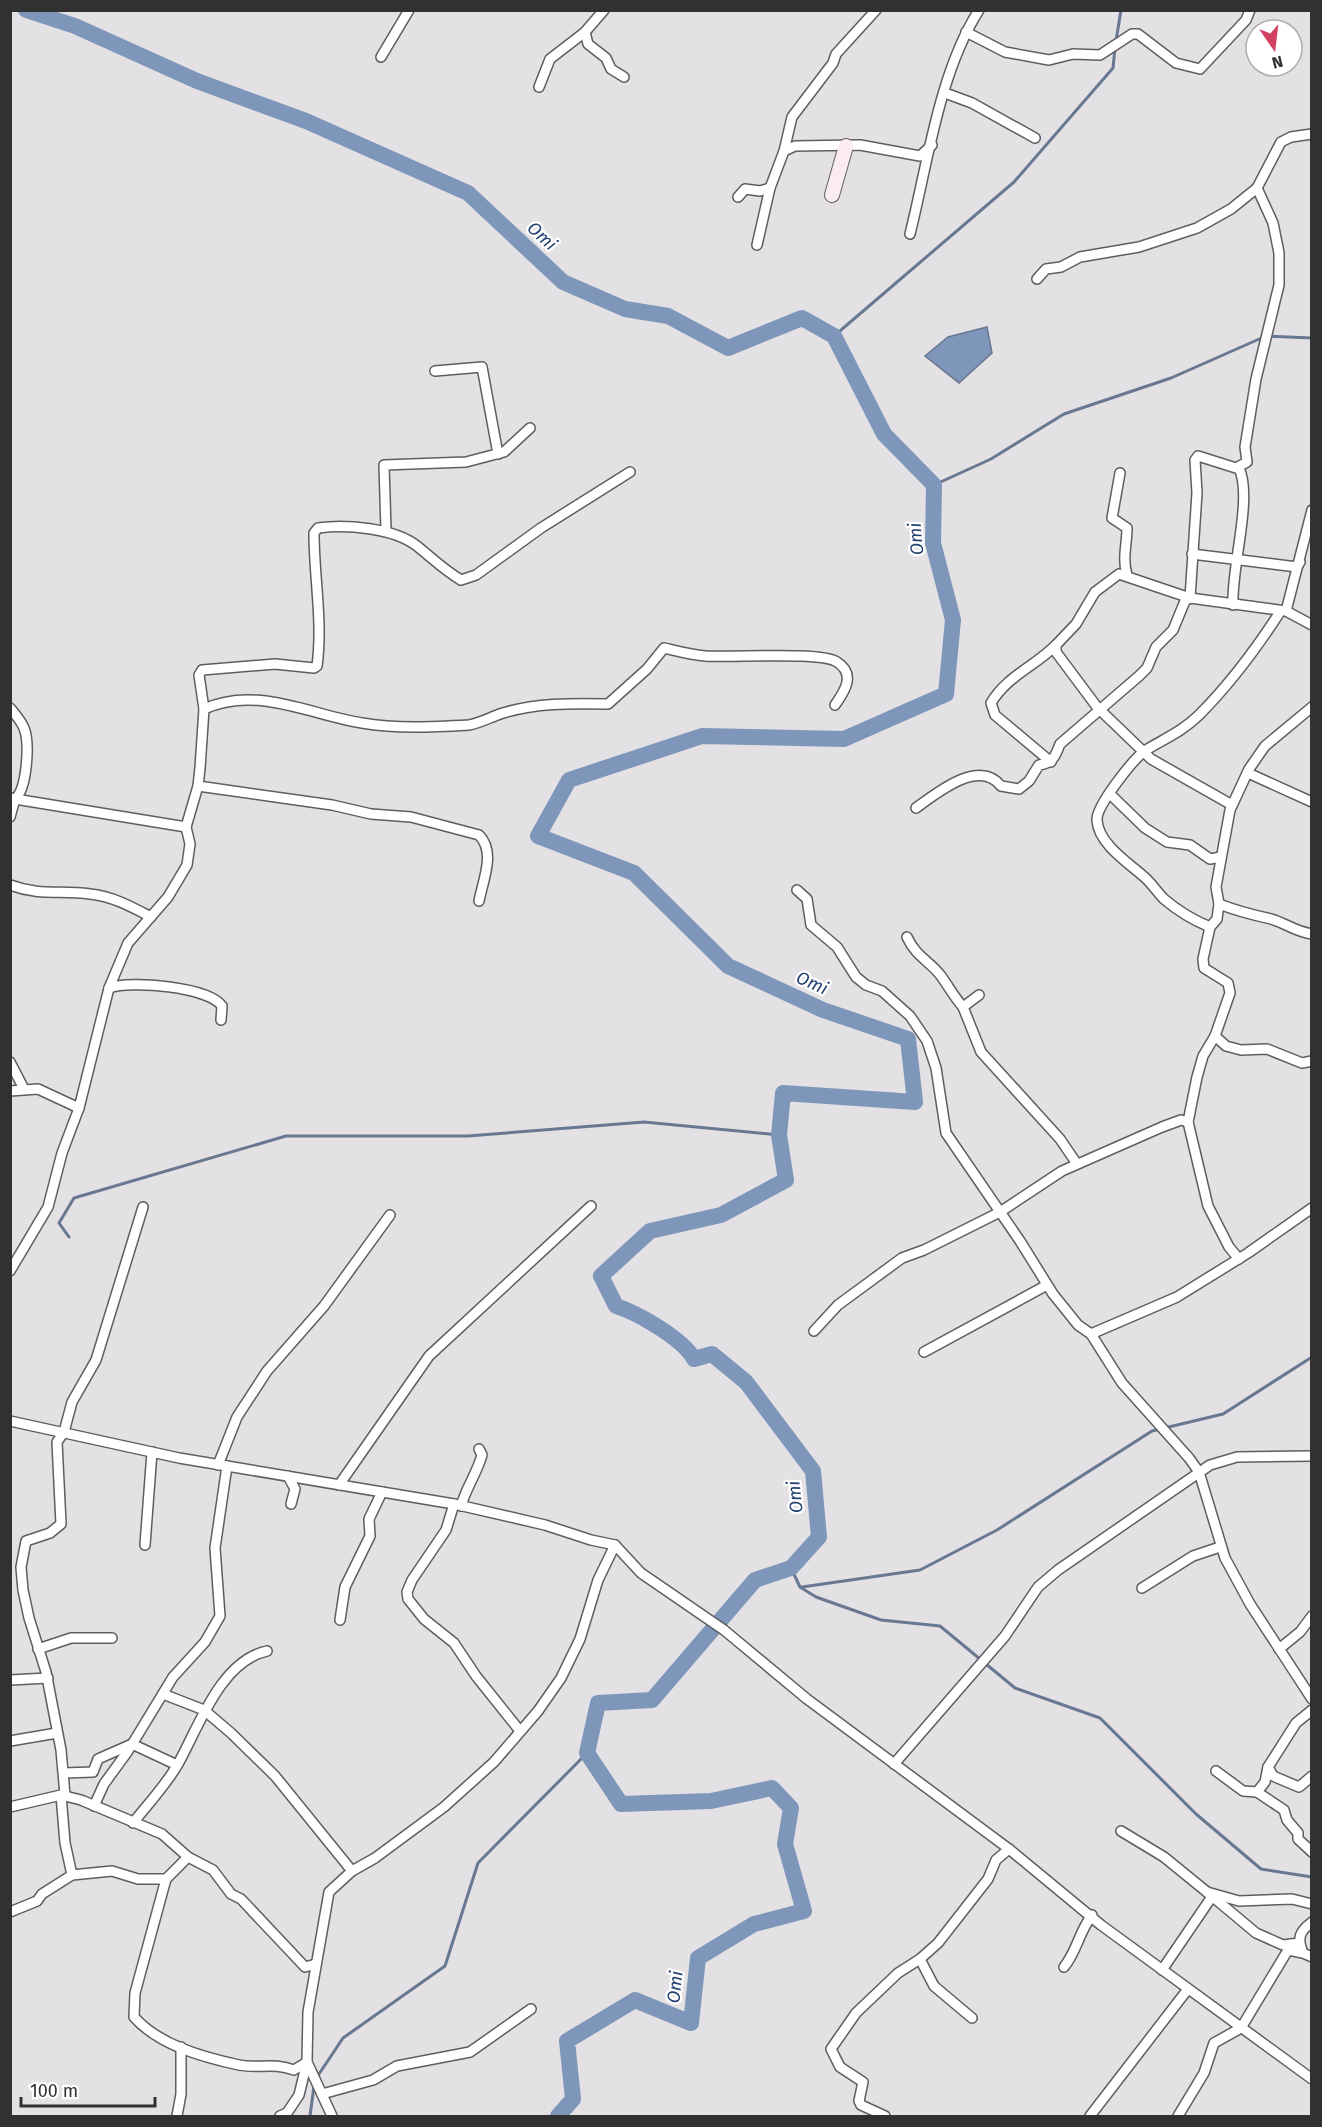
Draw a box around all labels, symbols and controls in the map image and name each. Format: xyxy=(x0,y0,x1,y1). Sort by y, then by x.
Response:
north arrow xyxy=(1244,18,1304,78)
text: N xyxy=(1270,52,1285,73)
water label: Omi xyxy=(523,217,561,255)
water label: Omi xyxy=(904,522,928,556)
water label: Omi xyxy=(793,966,831,1000)
water label: Omi xyxy=(782,1480,808,1514)
water label: Omi xyxy=(662,1970,688,2004)
scale bar xyxy=(21,2070,154,2108)
text: 100 m xyxy=(30,2080,78,2102)

